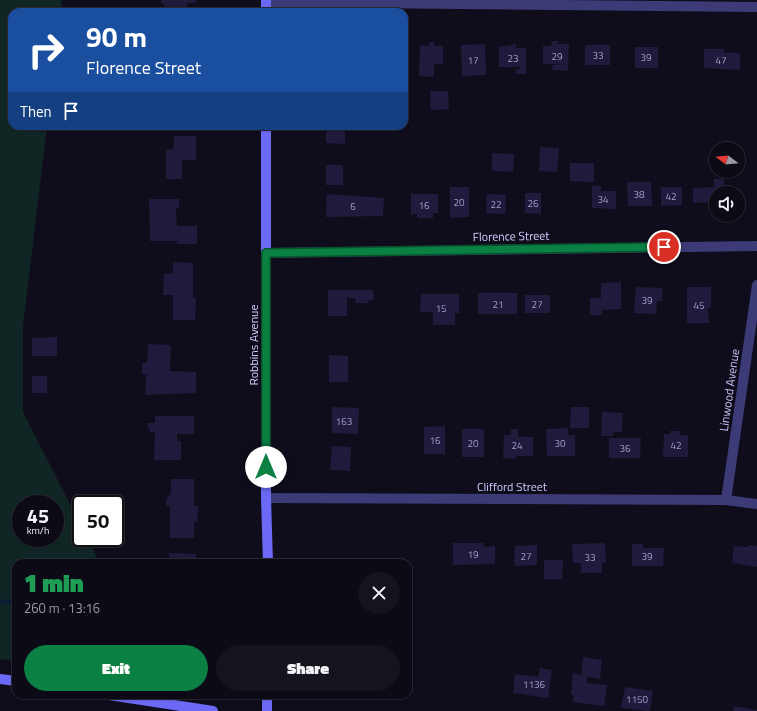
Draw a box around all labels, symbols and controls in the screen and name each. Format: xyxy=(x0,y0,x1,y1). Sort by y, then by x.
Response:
text: 90 m xyxy=(86,15,147,58)
icon: right xyxy=(20,24,72,76)
house number: 33 xyxy=(592,48,604,63)
house number: 29 xyxy=(551,49,563,64)
house number: 39 xyxy=(640,50,652,65)
house number: 23 xyxy=(507,51,519,66)
house number: 17 xyxy=(467,53,479,68)
house number: 47 xyxy=(715,53,727,68)
text: Florence Street xyxy=(86,54,201,81)
text: Then xyxy=(20,100,52,123)
icon: arrive xyxy=(60,100,82,122)
north arrow xyxy=(709,142,745,178)
map controls xyxy=(709,142,745,222)
button: sound xyxy=(709,186,745,222)
house number: 38 xyxy=(633,187,645,202)
house number: 42 xyxy=(665,189,677,204)
house number: 34 xyxy=(597,192,609,207)
house number: 20 xyxy=(453,195,465,210)
house number: 26 xyxy=(527,196,539,211)
house number: 22 xyxy=(490,197,502,212)
house number: 16 xyxy=(418,198,430,213)
house number: 6 xyxy=(350,199,356,214)
street label: Florence Street xyxy=(472,226,550,246)
pin xyxy=(647,230,681,264)
icon: arrive xyxy=(653,236,675,258)
house number: 39 xyxy=(641,293,653,308)
house number: 21 xyxy=(492,297,504,312)
house number: 27 xyxy=(531,297,543,312)
house number: 45 xyxy=(693,298,705,313)
house number: 15 xyxy=(435,301,447,316)
street label: Robbins Avenue xyxy=(244,304,263,386)
street label: Linwood Avenue xyxy=(714,348,744,432)
house number: 163 xyxy=(336,414,352,429)
house number: 16 xyxy=(429,433,441,448)
house number: 20 xyxy=(467,436,479,451)
house number: 30 xyxy=(554,436,566,451)
house number: 24 xyxy=(511,438,523,453)
house number: 42 xyxy=(670,438,682,453)
house number: 36 xyxy=(619,441,631,456)
position arrow xyxy=(245,446,287,488)
street label: Clifford Street xyxy=(477,477,548,496)
speed limit sign: 50 xyxy=(72,495,124,547)
text: 45 xyxy=(27,500,49,531)
text: km/h xyxy=(27,523,49,538)
house number: 19 xyxy=(467,547,479,562)
house number: 27 xyxy=(520,549,532,564)
house number: 39 xyxy=(641,549,653,564)
house number: 33 xyxy=(584,550,596,565)
text: 1 min xyxy=(24,565,84,601)
button: close xyxy=(358,572,400,614)
text: 260 m · 13:16 xyxy=(24,598,100,618)
button: Exit xyxy=(24,645,208,691)
button: Share xyxy=(216,645,400,691)
house number: 1136 xyxy=(523,677,546,692)
house number: 1150 xyxy=(626,692,649,707)

